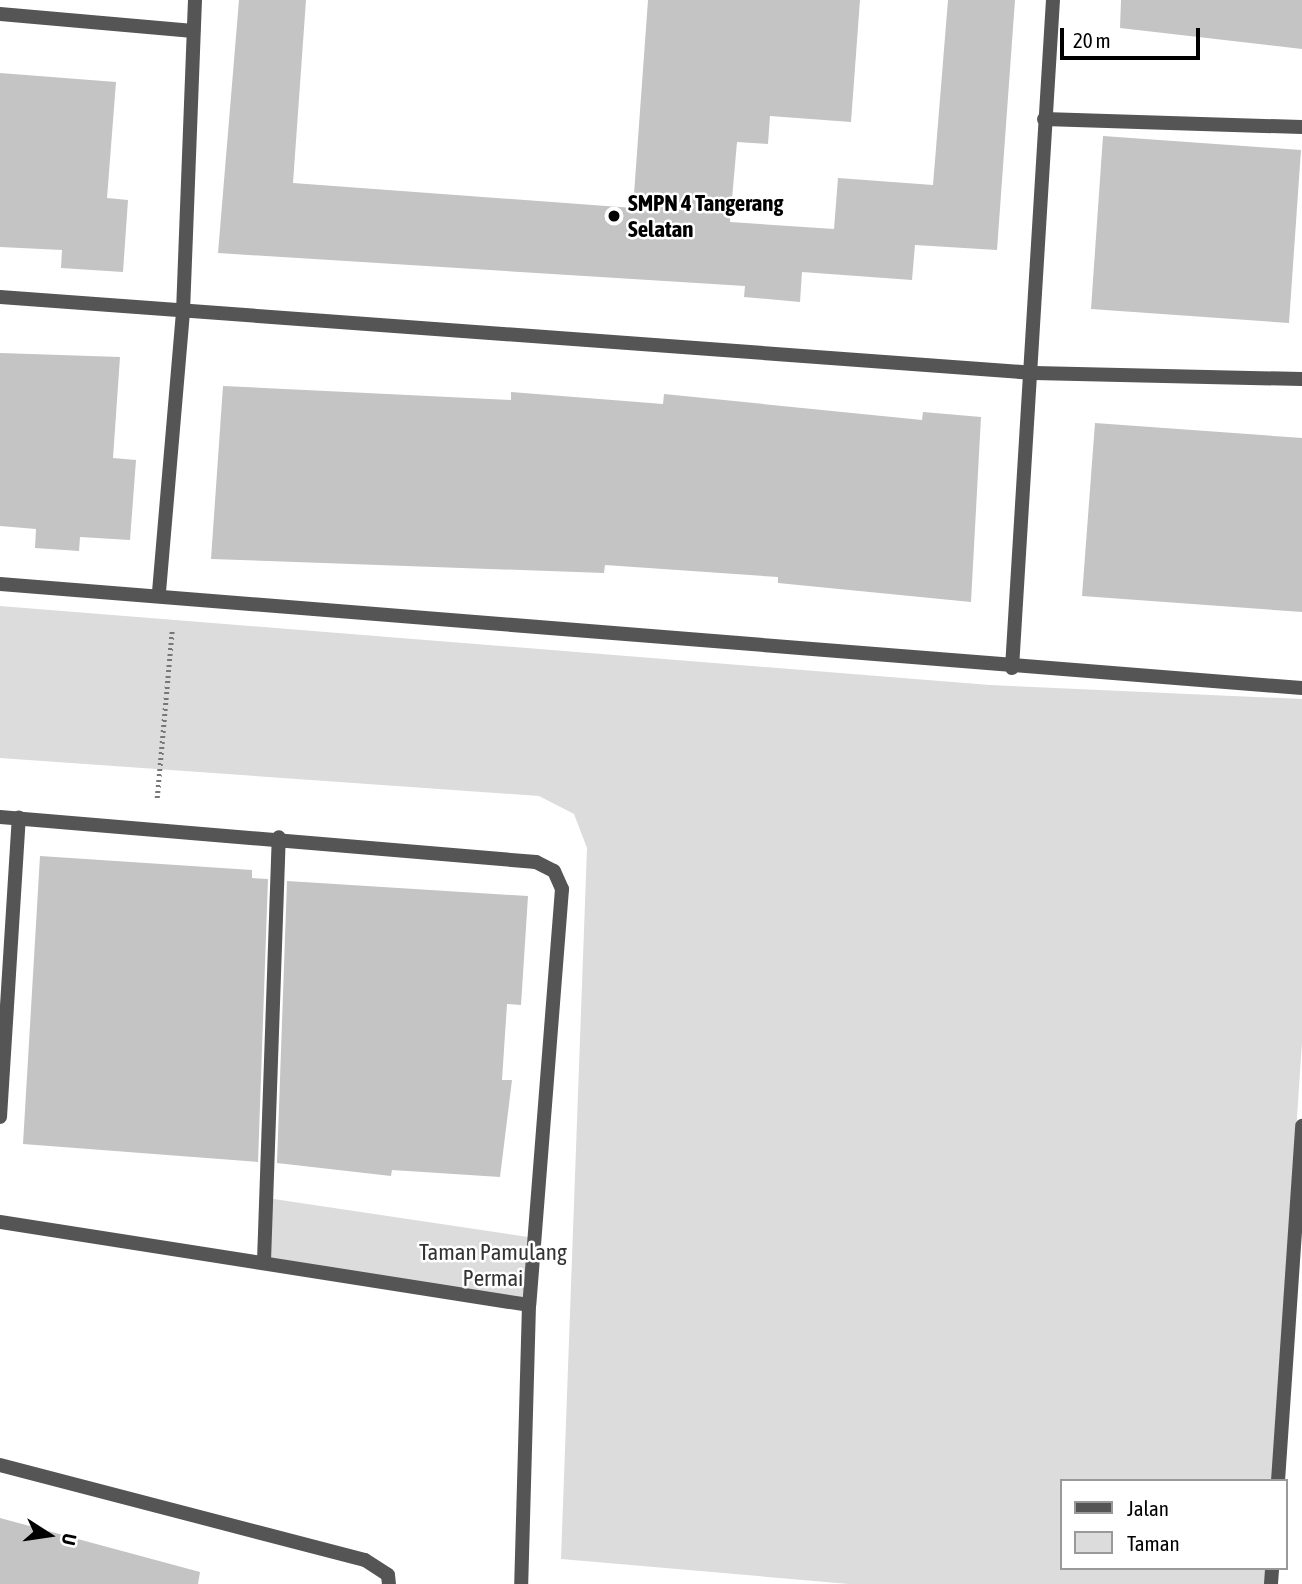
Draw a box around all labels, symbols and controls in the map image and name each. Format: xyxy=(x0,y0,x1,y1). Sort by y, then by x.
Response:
scale bar xyxy=(1064,14,1204,58)
text: 20 m xyxy=(1073,28,1111,52)
place label: SMPN 4 Tangerang Selatan xyxy=(628,189,783,243)
marker: SMPN 4 Tangerang Selatan xyxy=(606,208,622,224)
park label: Taman Pamulang Permai xyxy=(419,1238,567,1292)
legend xyxy=(1060,1479,1288,1570)
text: Jalan xyxy=(1127,1496,1169,1520)
north arrow xyxy=(14,1500,84,1570)
text: Taman xyxy=(1127,1531,1180,1555)
text: U xyxy=(58,1532,81,1547)

